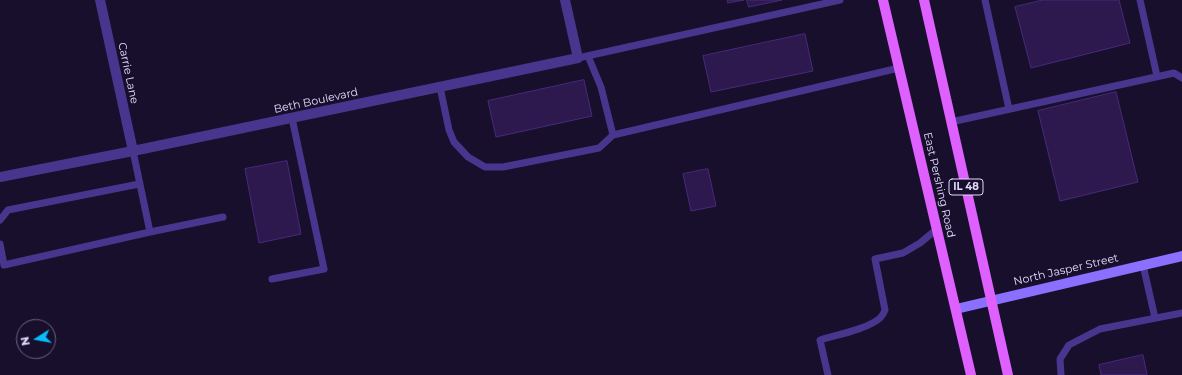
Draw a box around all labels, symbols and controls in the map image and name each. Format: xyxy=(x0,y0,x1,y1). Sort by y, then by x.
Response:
street label: Carrie Lane xyxy=(115,41,141,105)
street label: Beth Boulevard xyxy=(273,86,359,116)
street label: East Pershing Road xyxy=(920,131,958,239)
road number: IL 48 xyxy=(949,179,983,195)
street label: North Jasper Street xyxy=(1012,252,1120,288)
north arrow xyxy=(16,319,56,359)
text: N xyxy=(17,335,33,347)

